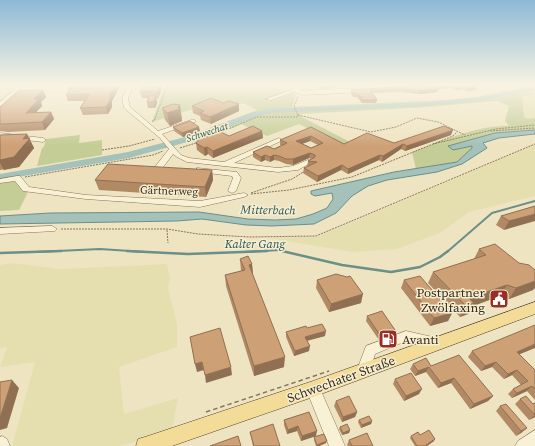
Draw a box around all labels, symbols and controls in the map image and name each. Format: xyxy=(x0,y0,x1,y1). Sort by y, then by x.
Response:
water label: Schwechat xyxy=(184,119,230,145)
street label: Gärtnerweg xyxy=(140,182,199,200)
water label: Mitterbach xyxy=(239,202,296,218)
water label: Kalter Gang xyxy=(224,236,286,252)
place label: Postpartner Zwölfaxing xyxy=(416,284,485,316)
public building icon: Postpartner Zwölfaxing xyxy=(488,288,510,310)
fuel station icon: Avanti xyxy=(377,328,399,350)
place label: Avanti xyxy=(402,331,439,348)
street label: Schwechater Straße xyxy=(285,351,398,406)

